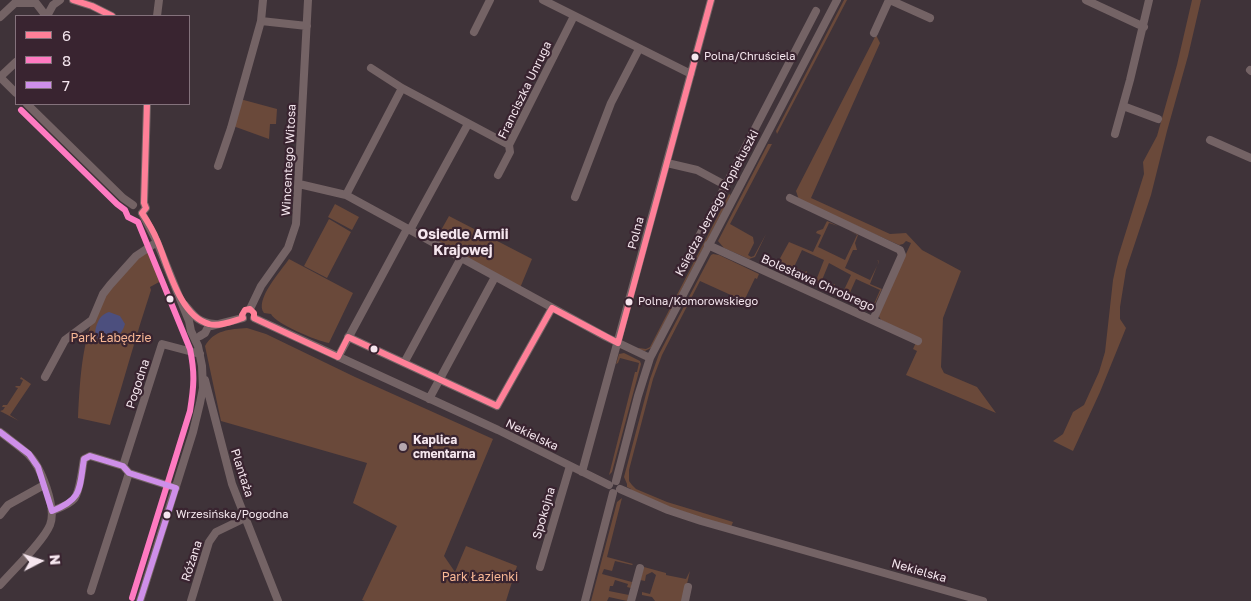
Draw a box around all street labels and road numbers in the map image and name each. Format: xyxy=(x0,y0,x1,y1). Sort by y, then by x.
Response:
street label: Franciszka Unruga xyxy=(495,39,555,141)
street label: Wincentego Witosa xyxy=(279,104,299,216)
street label: Księdza Jerzego Popiełuszki xyxy=(672,127,762,279)
street label: Polna xyxy=(625,215,647,251)
street label: Bolesława Chrobrego xyxy=(759,251,877,315)
street label: Pogodna xyxy=(123,357,153,411)
street label: Nekielska xyxy=(503,416,561,454)
street label: Plantaża xyxy=(227,447,257,499)
street label: Spokojna xyxy=(530,485,558,541)
street label: Różana xyxy=(179,539,205,583)
street label: Nekielska xyxy=(890,556,948,586)

